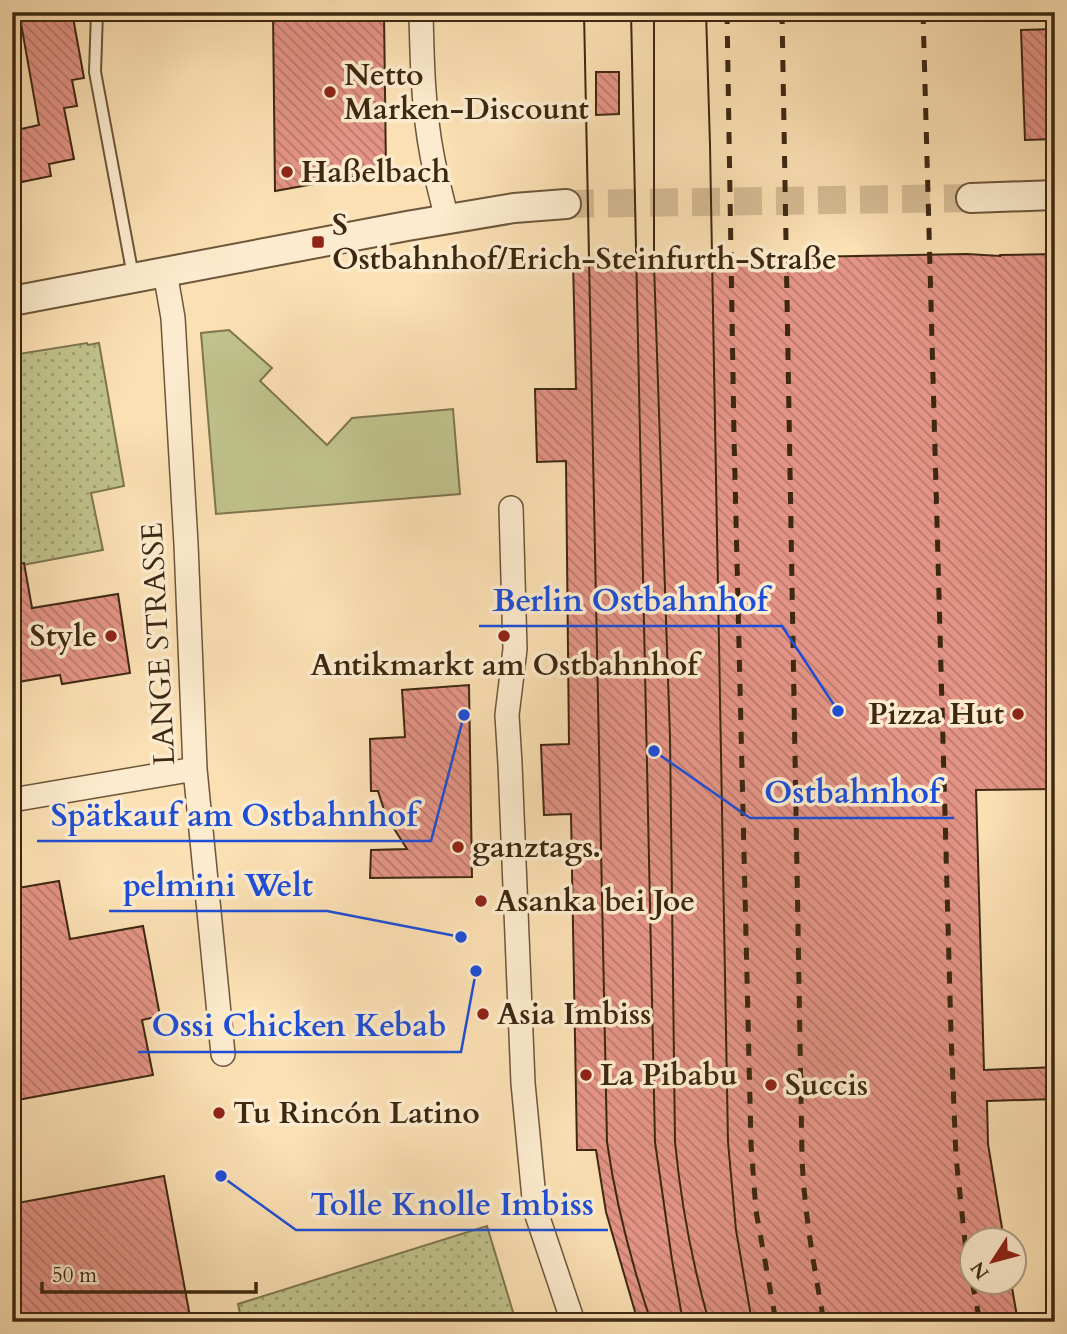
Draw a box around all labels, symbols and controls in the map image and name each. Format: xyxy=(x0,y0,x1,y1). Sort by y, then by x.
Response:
place label: Netto Marken-Discount xyxy=(344,55,589,130)
marker: Netto Marken-Discount xyxy=(322,84,338,100)
place label: Haßelbach xyxy=(301,152,451,193)
marker: Haßelbach xyxy=(279,164,295,180)
place label: S Ostbahnhof/Erich-Steinfurth-Straße xyxy=(332,205,837,280)
marker: S Ostbahnhof/Erich-Steinfurth-Straße xyxy=(310,234,326,250)
street label: LANGE STRASSE xyxy=(132,521,185,766)
callout: Berlin Ostbahnhof xyxy=(479,573,782,626)
text: Berlin Ostbahnhof xyxy=(492,579,773,623)
place label: Style xyxy=(30,616,97,657)
marker: Style xyxy=(103,628,119,644)
marker: Antikmarkt am Ostbahnhof xyxy=(496,628,512,644)
place label: Antikmarkt am Ostbahnhof xyxy=(310,645,702,686)
place label: Pizza Hut xyxy=(869,694,1004,735)
marker: Pizza Hut xyxy=(1010,706,1026,722)
callout: Ostbahnhof xyxy=(750,765,954,818)
text: Ostbahnhof xyxy=(764,771,945,815)
callout: Spätkauf am Ostbahnhof xyxy=(37,788,431,841)
text: Spätkauf am Ostbahnhof xyxy=(51,794,422,838)
place label: ganztags. xyxy=(472,827,601,868)
marker: ganztags. xyxy=(450,839,466,855)
callout: pelmini Welt xyxy=(109,858,327,911)
text: pelmini Welt xyxy=(123,864,313,908)
place label: Asanka bei Joe xyxy=(495,881,695,922)
marker: Asanka bei Joe xyxy=(473,893,489,909)
place label: Asia Imbiss xyxy=(497,994,651,1035)
callout: Ossi Chicken Kebab xyxy=(138,999,461,1052)
text: Ossi Chicken Kebab xyxy=(151,1004,447,1048)
marker: Asia Imbiss xyxy=(475,1006,491,1022)
place label: La Pibabu xyxy=(600,1055,738,1096)
place label: Succis xyxy=(785,1065,868,1106)
marker: La Pibabu xyxy=(578,1067,594,1083)
marker: Succis xyxy=(763,1077,779,1093)
place label: Tu Rincón Latino xyxy=(233,1093,480,1134)
marker: Tu Rincón Latino xyxy=(211,1105,227,1121)
callout: Tolle Knolle Imbiss xyxy=(296,1177,608,1230)
text: Tolle Knolle Imbiss xyxy=(310,1183,594,1227)
north arrow xyxy=(958,1226,1028,1296)
scale bar xyxy=(42,1250,256,1294)
text: N xyxy=(964,1256,995,1285)
text: 50 m xyxy=(52,1261,97,1290)

